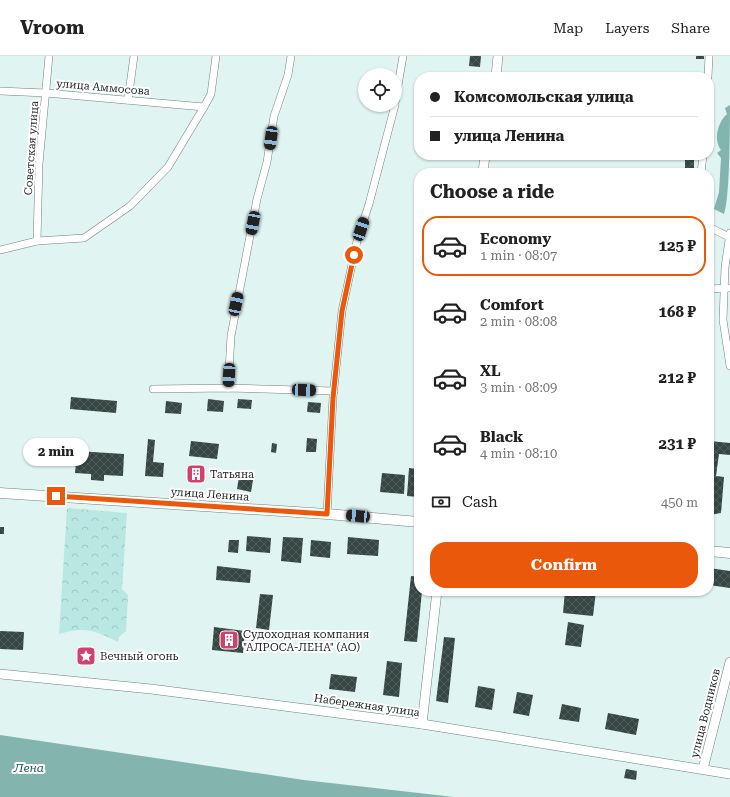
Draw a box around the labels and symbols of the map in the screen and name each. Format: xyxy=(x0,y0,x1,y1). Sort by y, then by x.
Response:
street label: улица Аммосова xyxy=(56,77,150,98)
street label: Советская улица xyxy=(22,100,41,196)
car xyxy=(263,125,279,151)
car xyxy=(245,210,261,236)
car xyxy=(352,216,370,242)
route start xyxy=(345,246,363,264)
car xyxy=(228,291,244,317)
car xyxy=(222,363,236,387)
car xyxy=(292,384,316,396)
callout: 2 min xyxy=(23,438,89,466)
building icon: Татьяна xyxy=(185,463,207,485)
place label: Татьяна xyxy=(210,468,254,481)
street label: улица Ленина xyxy=(170,485,250,504)
route end xyxy=(47,487,65,505)
car xyxy=(346,509,370,523)
place label: Судоходная компания "АЛРОСА-ЛЕНА" (АО) xyxy=(243,628,369,654)
building icon: Судоходная компания "АЛРОСА-ЛЕНА" (АО) xyxy=(218,629,240,651)
place icon: Вечный огонь xyxy=(75,645,97,667)
place label: Вечный огонь xyxy=(100,650,179,663)
street label: улица Водников xyxy=(688,667,723,759)
street label: Набережная улица xyxy=(313,692,421,719)
water label: Лена xyxy=(13,761,44,775)

